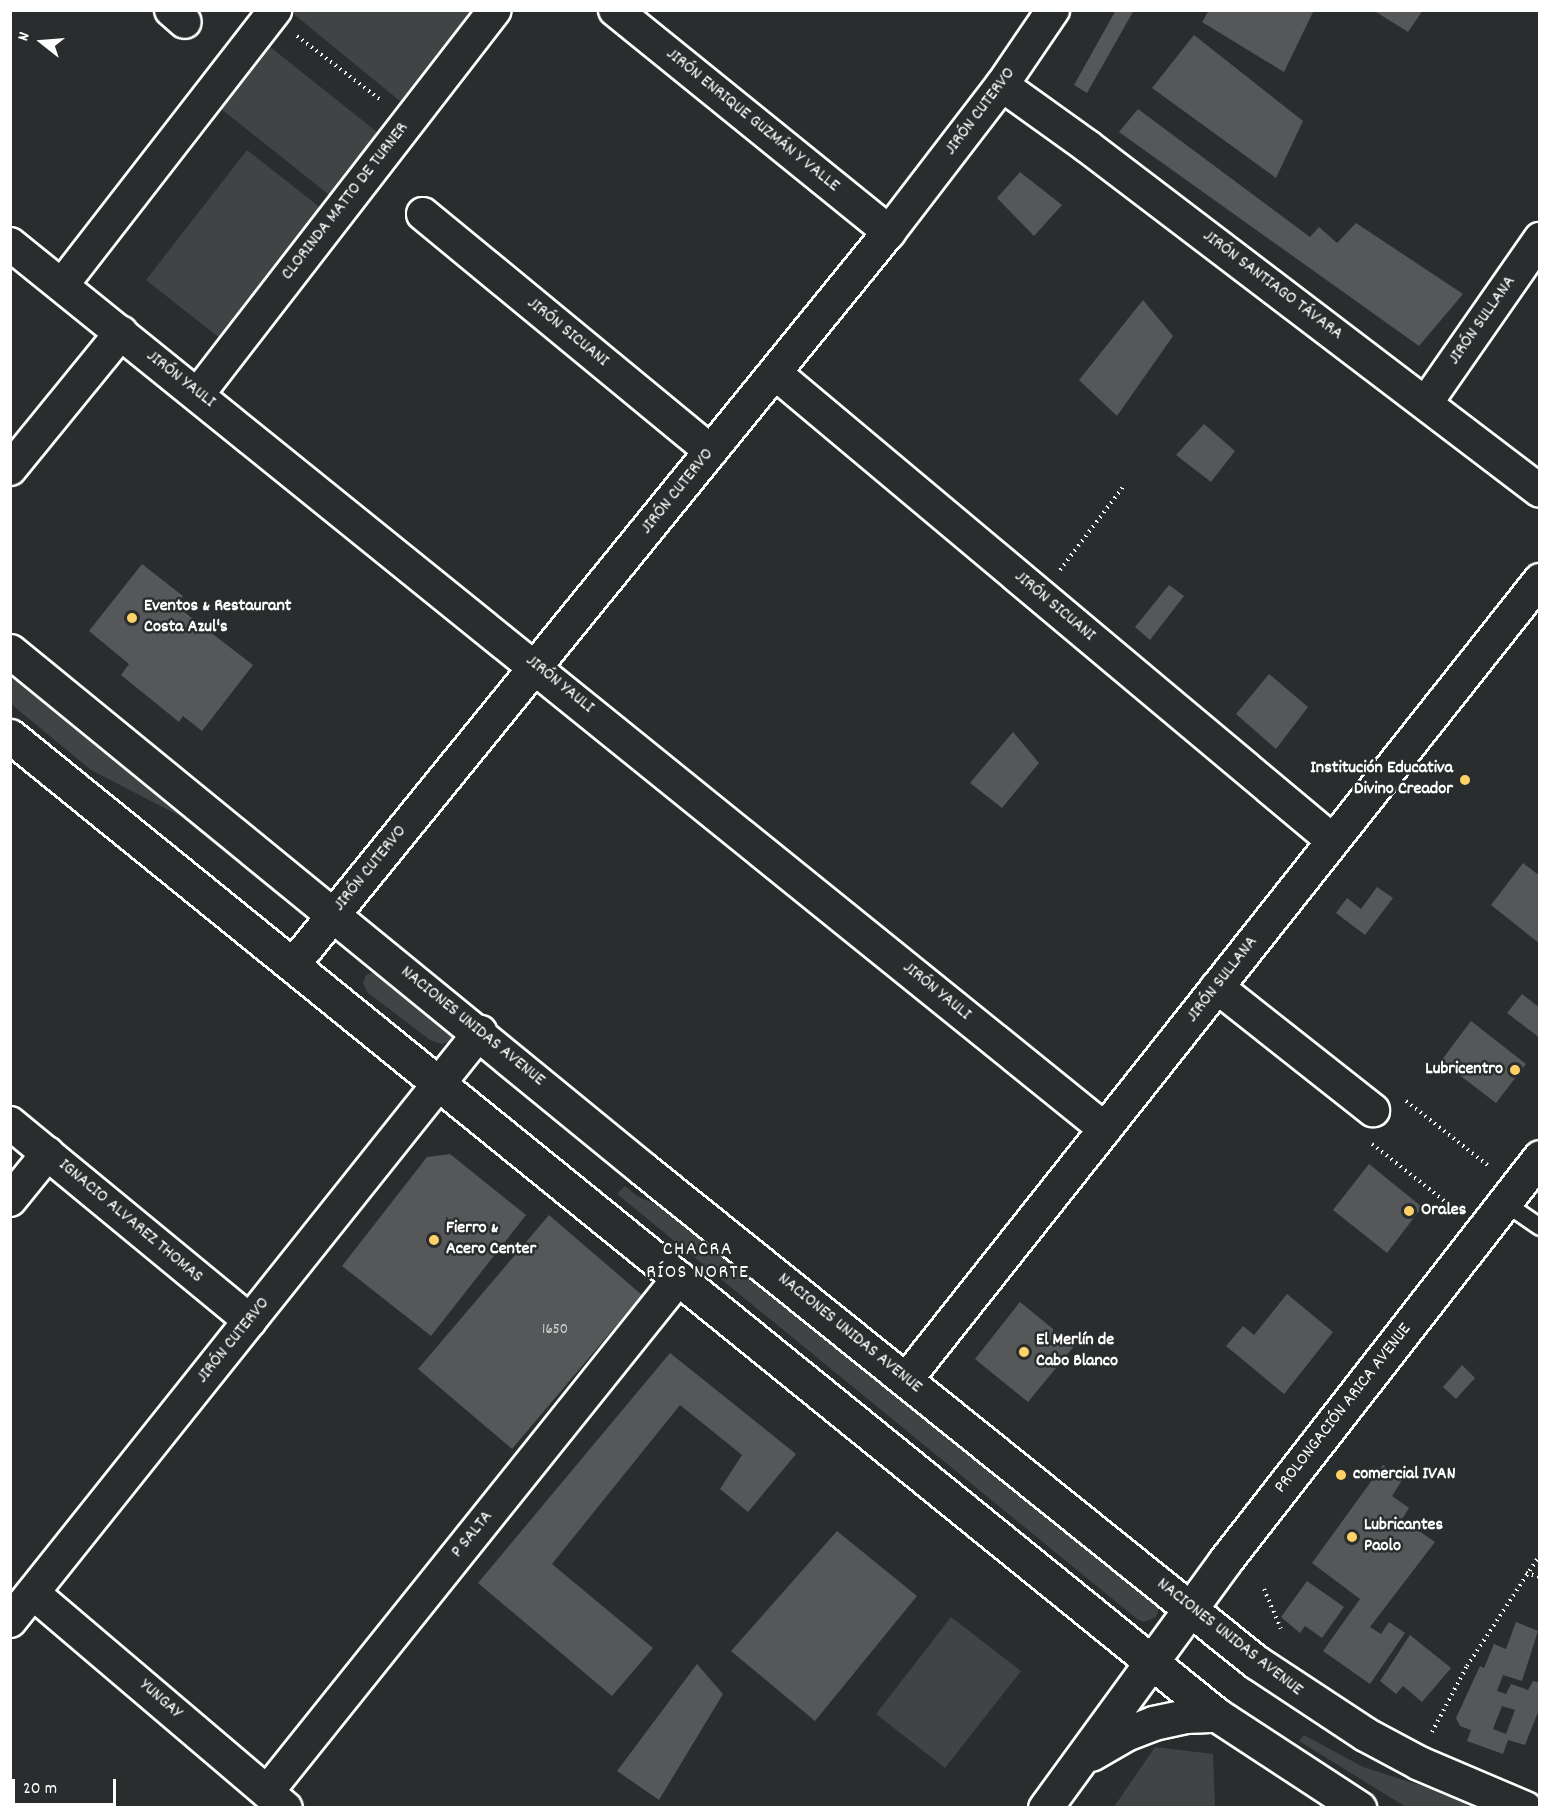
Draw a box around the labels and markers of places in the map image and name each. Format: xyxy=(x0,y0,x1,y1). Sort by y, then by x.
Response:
place label: Eventos & Restaurant Costa Azul's xyxy=(144,597,291,640)
marker: Eventos & Restaurant Costa Azul's xyxy=(125,611,139,625)
place label: Institución Educativa Divino Creador xyxy=(1310,759,1453,802)
marker: Institución Educativa Divino Creador xyxy=(1458,773,1472,787)
place label: Lubricentro xyxy=(1425,1059,1503,1081)
marker: Lubricentro xyxy=(1508,1063,1522,1077)
place label: Orales xyxy=(1421,1200,1466,1222)
marker: Orales xyxy=(1402,1204,1416,1218)
place label: Fierro & Acero Center xyxy=(446,1219,536,1262)
marker: Fierro & Acero Center xyxy=(427,1233,441,1247)
place label: El Merlín de Cabo Blanco xyxy=(1036,1331,1118,1374)
marker: El Merlín de Cabo Blanco xyxy=(1017,1345,1031,1359)
place label: comercial IVAN xyxy=(1353,1464,1456,1486)
marker: comercial IVAN xyxy=(1334,1468,1348,1482)
place label: Lubricantes Paolo xyxy=(1364,1516,1443,1558)
marker: Lubricantes Paolo xyxy=(1345,1530,1359,1544)

